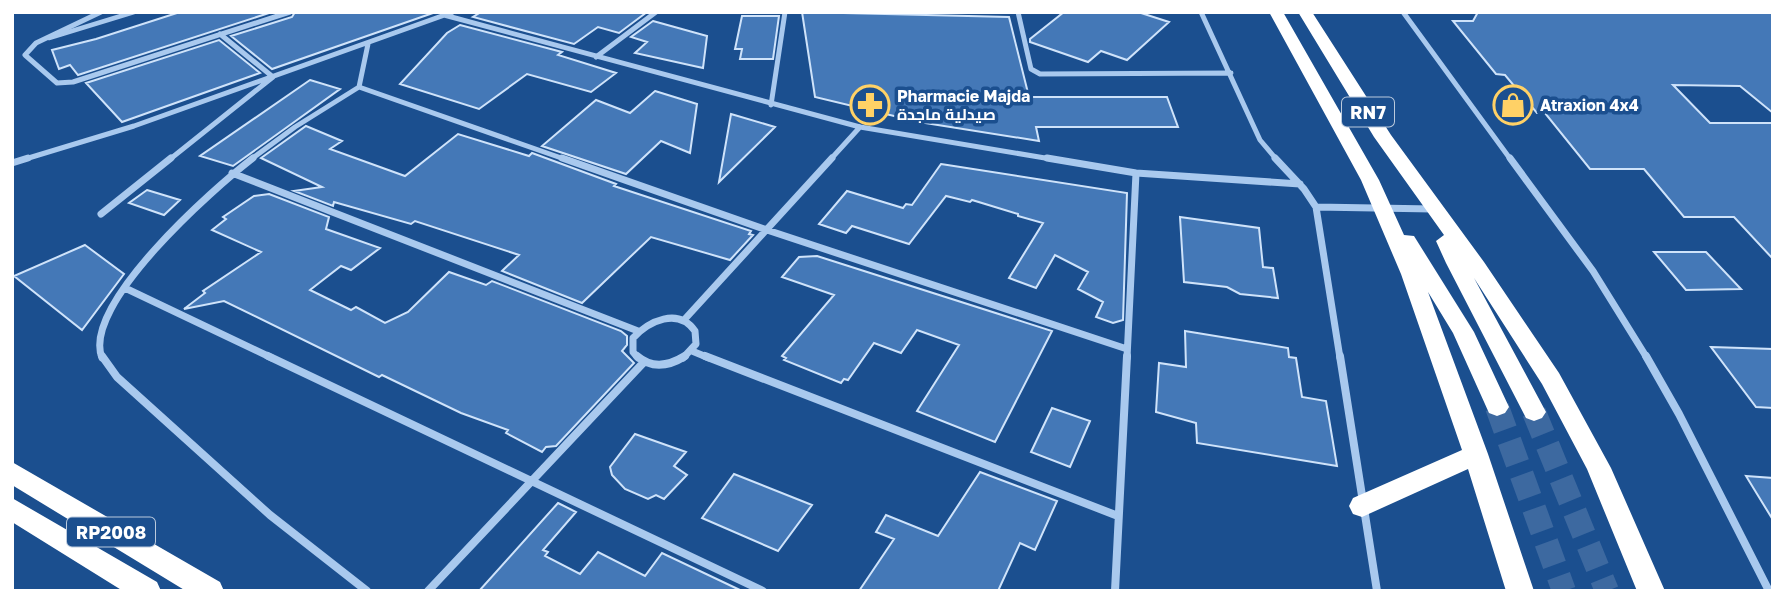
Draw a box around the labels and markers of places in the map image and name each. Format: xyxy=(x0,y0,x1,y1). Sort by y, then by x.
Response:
pharmacy icon: Pharmacie Majda صيدلية ماجدة xyxy=(849,84,891,126)
shop icon: Atraxion 4x4 xyxy=(1492,84,1534,126)
place label: Pharmacie Majda صيدلية ماجدة xyxy=(897,86,1030,124)
place label: Atraxion 4x4 xyxy=(1540,95,1639,115)

